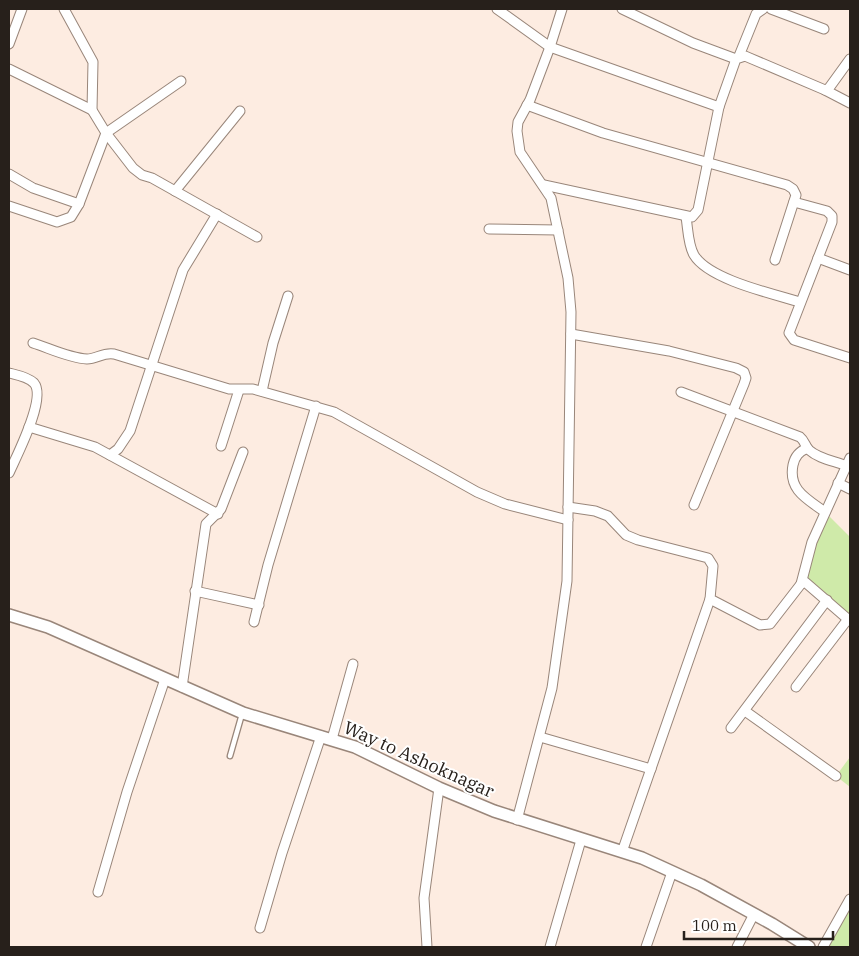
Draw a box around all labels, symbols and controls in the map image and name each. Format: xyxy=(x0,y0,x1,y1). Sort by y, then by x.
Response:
street label: Way to Ashoknagar xyxy=(340,715,498,803)
scale bar xyxy=(684,908,833,940)
text: 100 m xyxy=(692,916,737,935)

